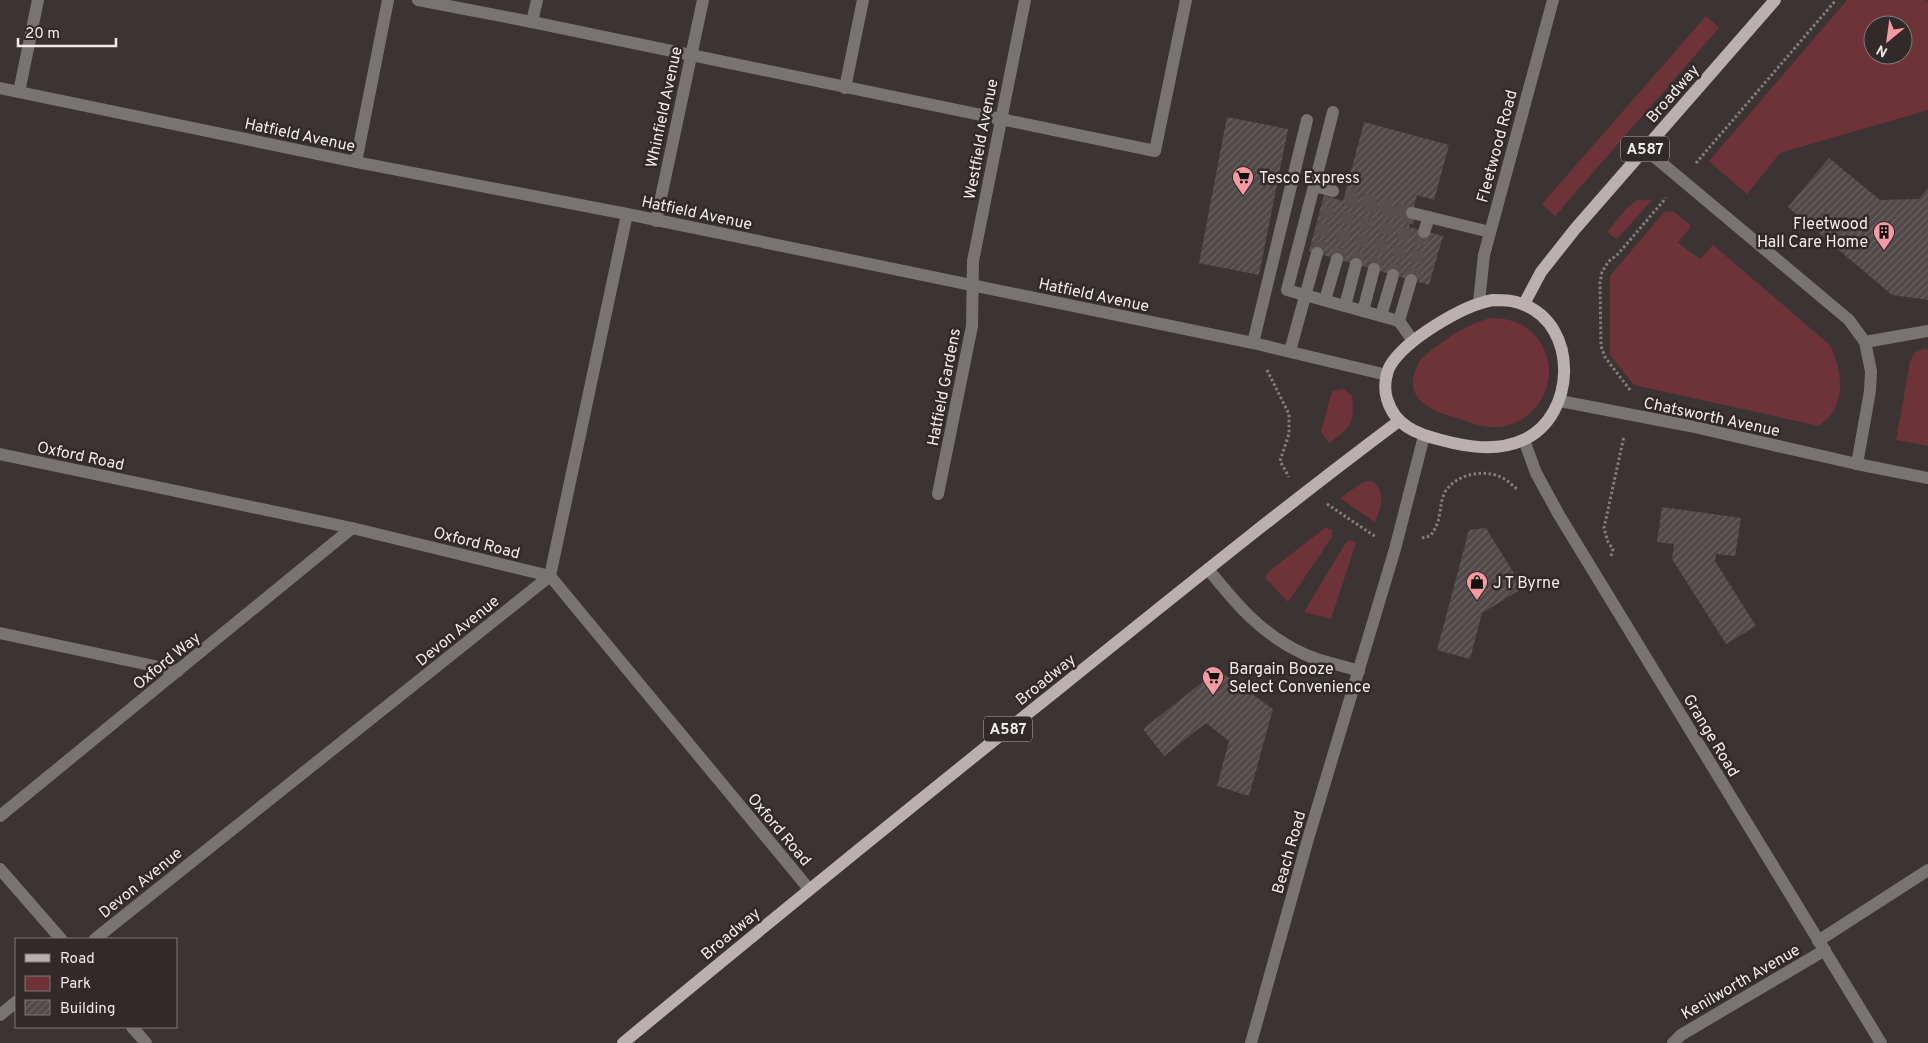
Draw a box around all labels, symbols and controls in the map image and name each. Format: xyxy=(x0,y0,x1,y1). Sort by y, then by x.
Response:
scale bar xyxy=(18,15,115,47)
north arrow xyxy=(1863,15,1913,65)
text: 20 m xyxy=(25,25,60,44)
text: N xyxy=(1874,40,1891,60)
street label: Whinfield Avenue xyxy=(642,45,688,170)
street label: Broadway xyxy=(1643,61,1704,128)
street label: Westfield Avenue xyxy=(960,77,1003,201)
street label: Fleetwood Road xyxy=(1473,88,1523,205)
street label: Hatfield Avenue xyxy=(242,114,357,157)
road number: A587 xyxy=(1621,136,1669,162)
supermarket icon: Tesco Express xyxy=(1231,165,1255,196)
place label: Tesco Express xyxy=(1259,169,1360,189)
street label: Hatfield Avenue xyxy=(639,192,754,235)
place label: Fleetwood Hall Care Home xyxy=(1757,215,1868,253)
building icon: Fleetwood Hall Care Home xyxy=(1872,220,1896,251)
street label: Hatfield Avenue xyxy=(1036,274,1151,317)
street label: Hatfield Gardens xyxy=(924,327,966,448)
street label: Chatsworth Avenue xyxy=(1642,394,1782,442)
street label: Oxford Road xyxy=(35,438,126,476)
street label: Oxford Road xyxy=(431,524,522,564)
shop icon: J T Byrne xyxy=(1465,570,1489,601)
place label: J T Byrne xyxy=(1493,574,1560,594)
street label: Devon Avenue xyxy=(412,592,504,671)
street label: Oxford Way xyxy=(129,628,205,695)
street label: Broadway xyxy=(1012,650,1080,711)
place label: Bargain Booze Select Convenience xyxy=(1229,660,1371,698)
supermarket icon: Bargain Booze Select Convenience xyxy=(1201,665,1225,696)
street label: Grange Road xyxy=(1678,691,1743,781)
road number: A587 xyxy=(984,716,1032,742)
street label: Oxford Road xyxy=(742,790,815,871)
street label: Beach Road xyxy=(1269,809,1311,896)
street label: Devon Avenue xyxy=(95,844,187,923)
street label: Broadway xyxy=(698,904,765,965)
legend xyxy=(15,938,178,1028)
street label: Kenilworth Avenue xyxy=(1678,941,1804,1025)
text: Road xyxy=(60,950,95,969)
text: Park xyxy=(60,975,91,994)
text: Building xyxy=(60,1000,115,1019)

